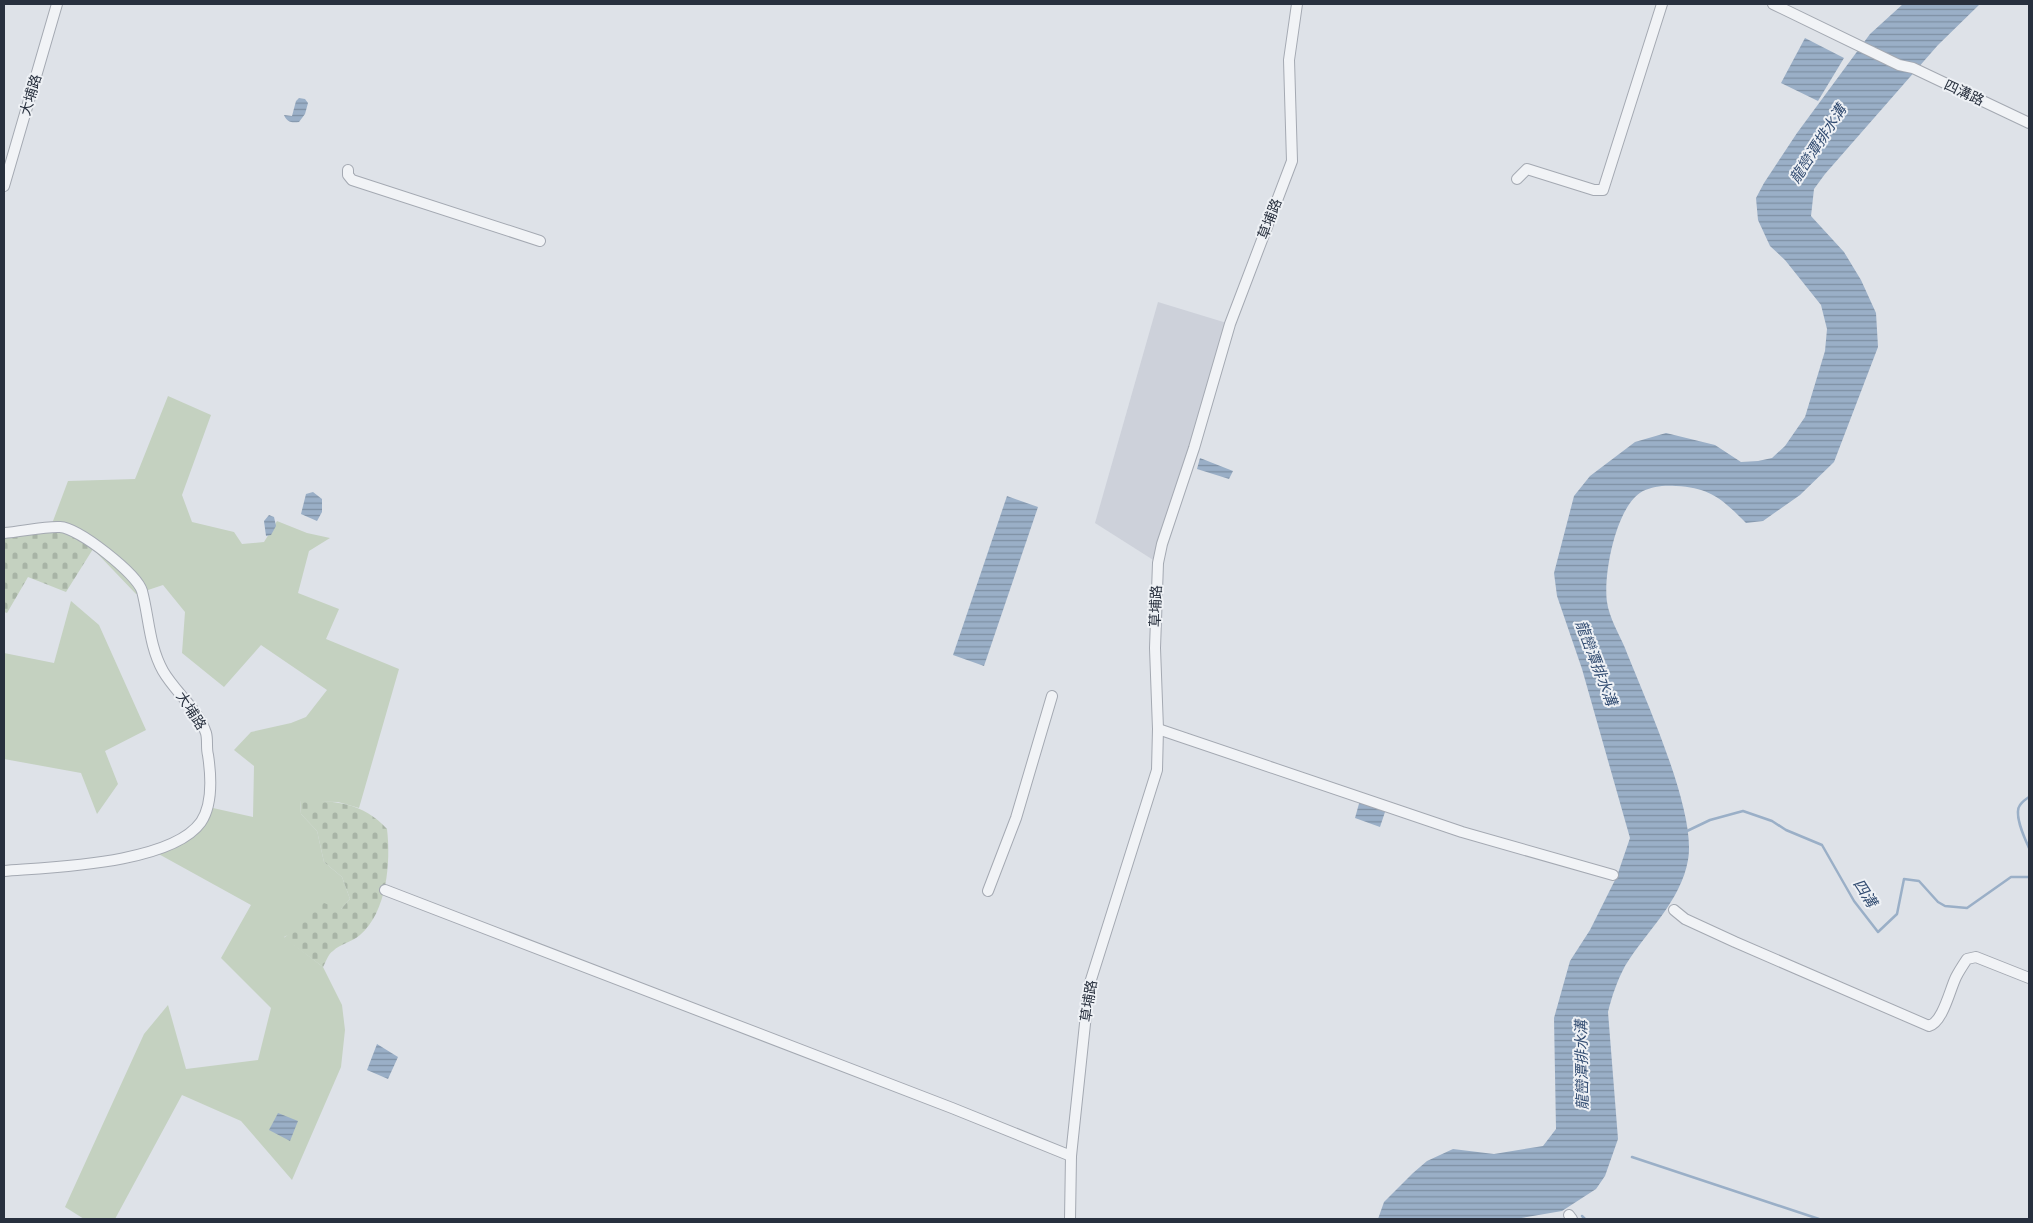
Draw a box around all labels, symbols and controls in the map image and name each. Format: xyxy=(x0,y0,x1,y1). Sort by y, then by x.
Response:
street label: 大埔路 xyxy=(16,72,46,118)
street label: 四溝路 xyxy=(1941,76,1987,110)
water label: 龍巒潭排水溝 xyxy=(1785,99,1852,187)
street label: 草埔路 xyxy=(1254,196,1286,242)
street label: 草埔路 xyxy=(1146,585,1166,627)
water label: 龍巒潭排水溝 xyxy=(1571,617,1622,710)
street label: 大埔路 xyxy=(172,688,210,734)
water label: 四溝 xyxy=(1848,875,1883,913)
street label: 草埔路 xyxy=(1076,979,1102,1023)
water label: 龍巒潭排水溝 xyxy=(1571,1018,1593,1110)

